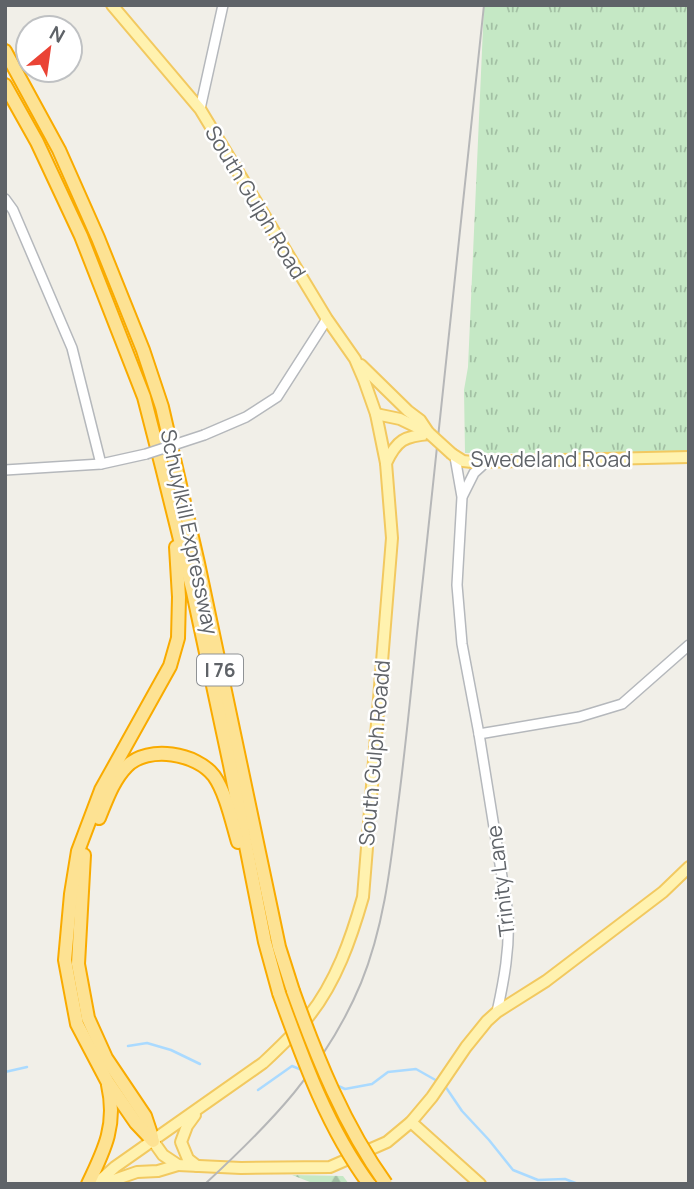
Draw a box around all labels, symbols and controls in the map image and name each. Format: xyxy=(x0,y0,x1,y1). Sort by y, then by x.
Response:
north arrow xyxy=(14,14,84,84)
text: N xyxy=(45,19,70,49)
street label: South Gulph Road xyxy=(199,120,313,284)
street label: Schuylkill Expressway xyxy=(155,427,225,637)
street label: Swedeland Road xyxy=(470,445,632,473)
road number: I 76 xyxy=(197,654,243,685)
street label: South Gulph Roadd xyxy=(352,659,396,847)
street label: Trinity Lane xyxy=(479,824,521,938)

